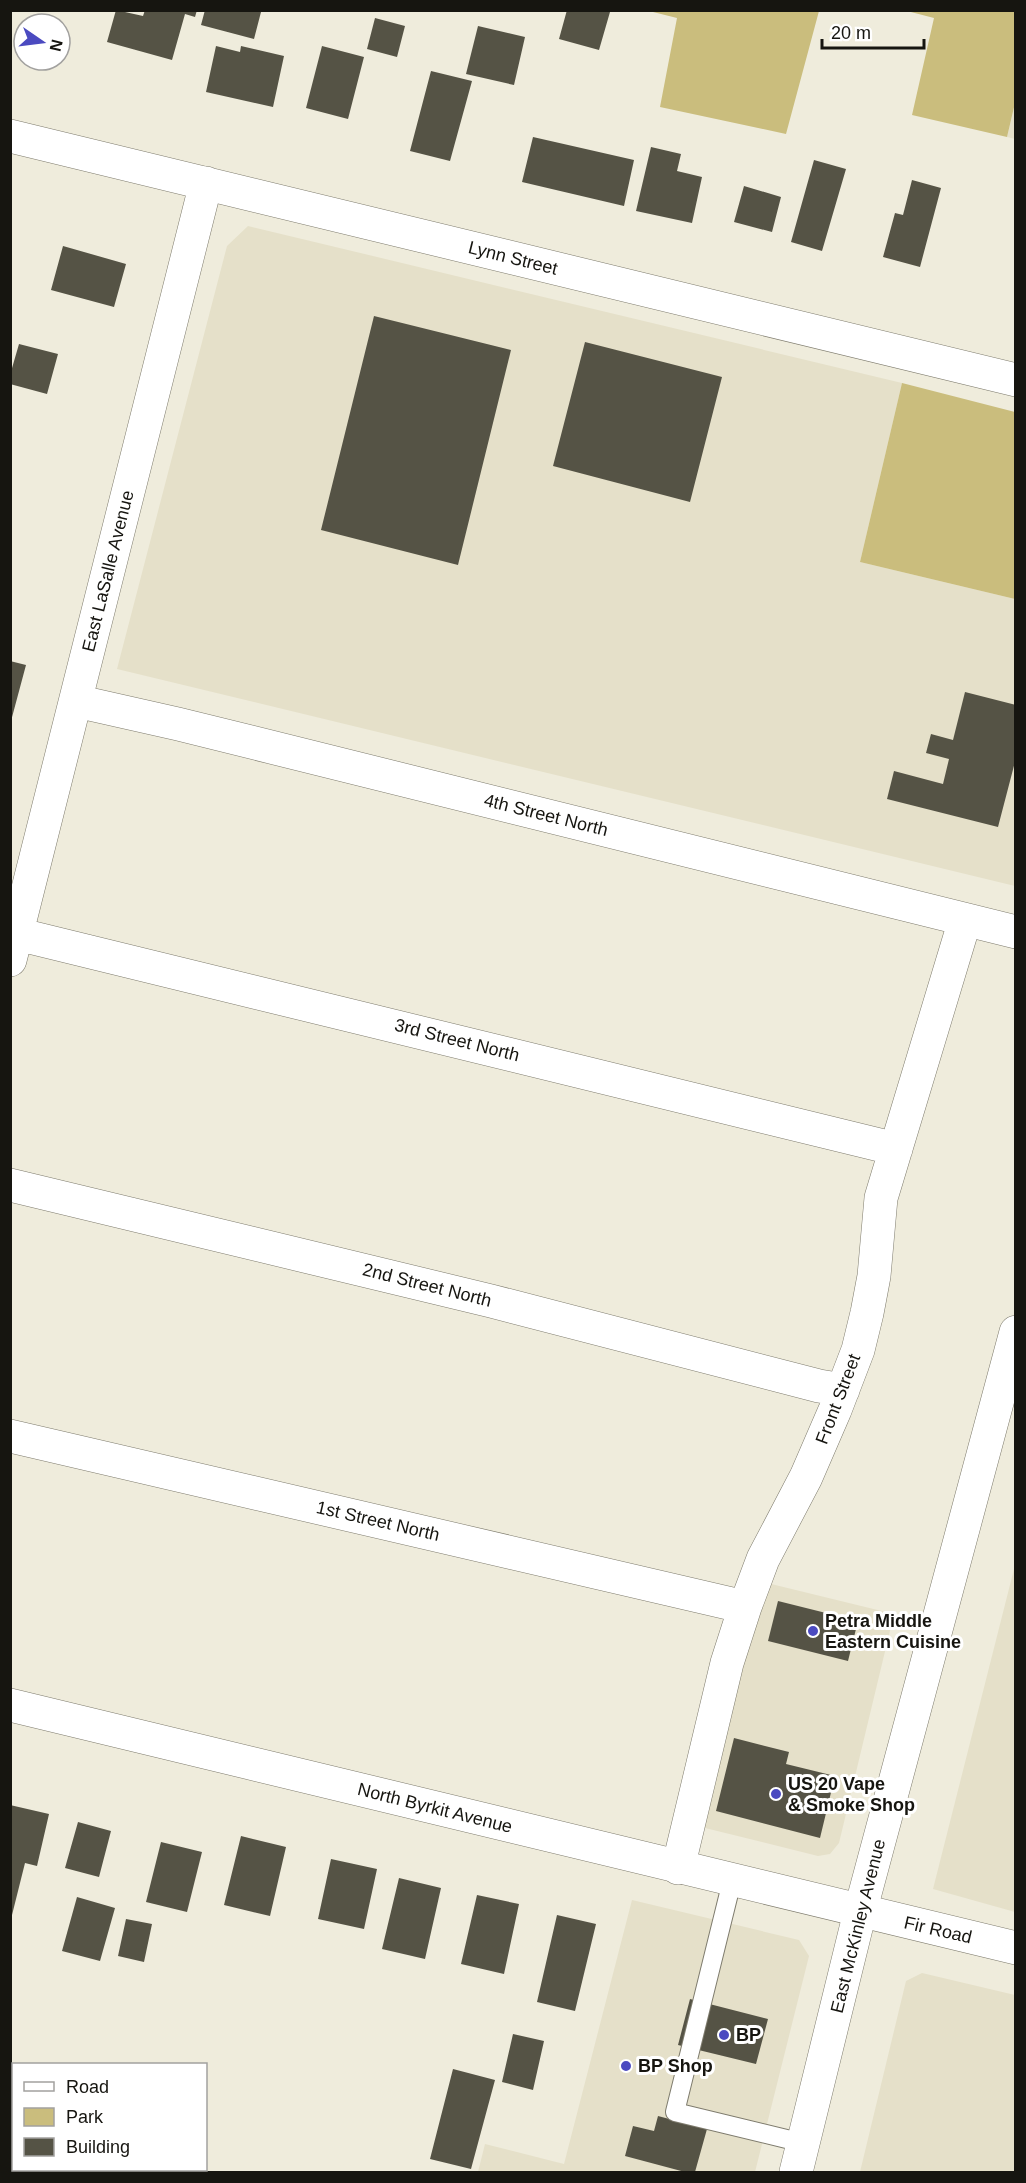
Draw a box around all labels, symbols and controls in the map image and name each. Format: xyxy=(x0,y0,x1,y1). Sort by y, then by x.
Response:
north arrow xyxy=(12,12,72,72)
scale bar xyxy=(822,12,924,50)
text: 20 m xyxy=(831,23,871,43)
text: N xyxy=(46,38,66,53)
street label: Lynn Street xyxy=(466,237,560,279)
street label: East LaSalle Avenue xyxy=(78,488,138,654)
street label: 4th Street North xyxy=(482,790,610,840)
street label: 3rd Street North xyxy=(392,1015,522,1065)
street label: 2nd Street North xyxy=(361,1259,493,1311)
street label: Front Street xyxy=(812,1351,864,1447)
street label: 1st Street North xyxy=(314,1497,442,1545)
place label: Petra Middle Eastern Cuisine xyxy=(825,1611,961,1652)
marker: Petra Middle Eastern Cuisine xyxy=(806,1624,820,1638)
place label: US 20 Vape & Smoke Shop xyxy=(788,1774,915,1815)
street label: North Byrkit Avenue xyxy=(356,1779,514,1837)
marker: US 20 Vape & Smoke Shop xyxy=(769,1787,783,1801)
street label: East McKinley Avenue xyxy=(827,1837,889,2015)
street label: Fir Road xyxy=(902,1912,974,1948)
place label: BP xyxy=(736,2025,761,2045)
marker: BP xyxy=(717,2028,731,2042)
place label: BP Shop xyxy=(638,2056,713,2076)
marker: BP Shop xyxy=(619,2059,633,2073)
legend xyxy=(12,2063,207,2171)
text: Road xyxy=(66,2077,109,2097)
text: Park xyxy=(66,2107,104,2127)
text: Building xyxy=(66,2137,130,2157)

